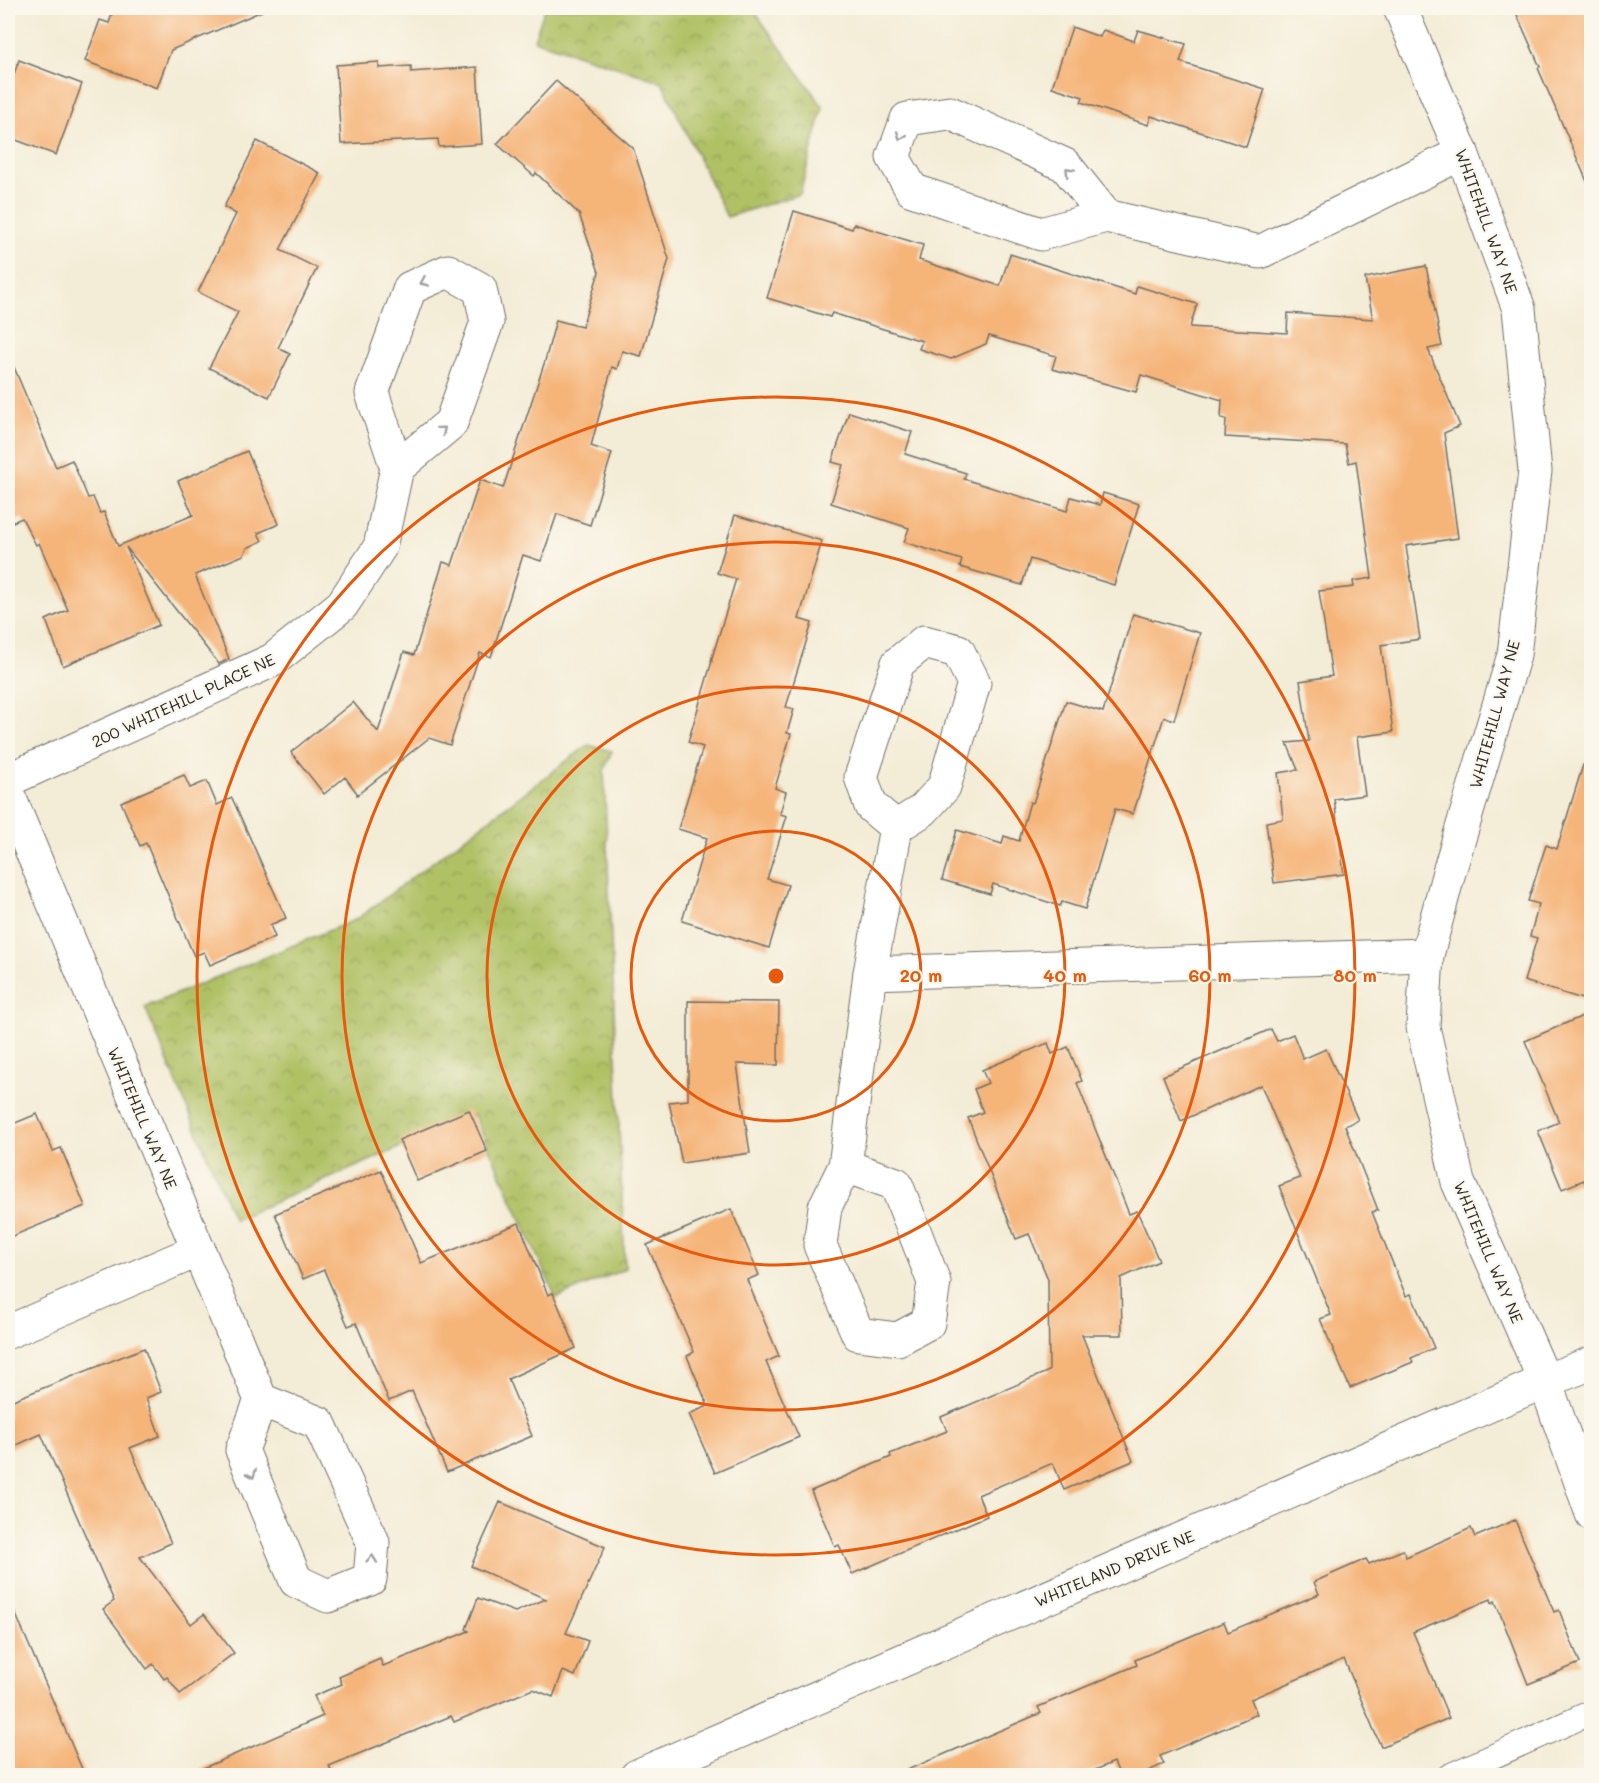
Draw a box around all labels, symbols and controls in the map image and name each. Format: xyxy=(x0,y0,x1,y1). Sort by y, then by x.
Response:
one-way arrow xyxy=(895,130,908,141)
street label: WHITEHILL WAY NE xyxy=(1451,146,1523,296)
one-way arrow xyxy=(1065,167,1076,177)
one-way arrow xyxy=(419,274,430,286)
one-way arrow xyxy=(435,427,446,438)
street label: WHITEHILL WAY NE xyxy=(1464,638,1524,790)
street label: 200 WHITEHILL PLACE NE xyxy=(88,648,278,752)
text: 20 m xyxy=(900,963,942,987)
text: 40 m xyxy=(1043,963,1087,987)
text: 60 m xyxy=(1188,963,1232,987)
text: 80 m xyxy=(1333,963,1377,987)
centre of rings xyxy=(766,966,786,986)
street label: WHITEHILL WAY NE xyxy=(104,1044,182,1192)
street label: WHITEHILL WAY NE xyxy=(1450,1178,1528,1326)
one-way arrow xyxy=(245,1468,257,1479)
street label: WHITELAND DRIVE NE xyxy=(1031,1525,1197,1611)
one-way arrow xyxy=(365,1554,378,1563)

